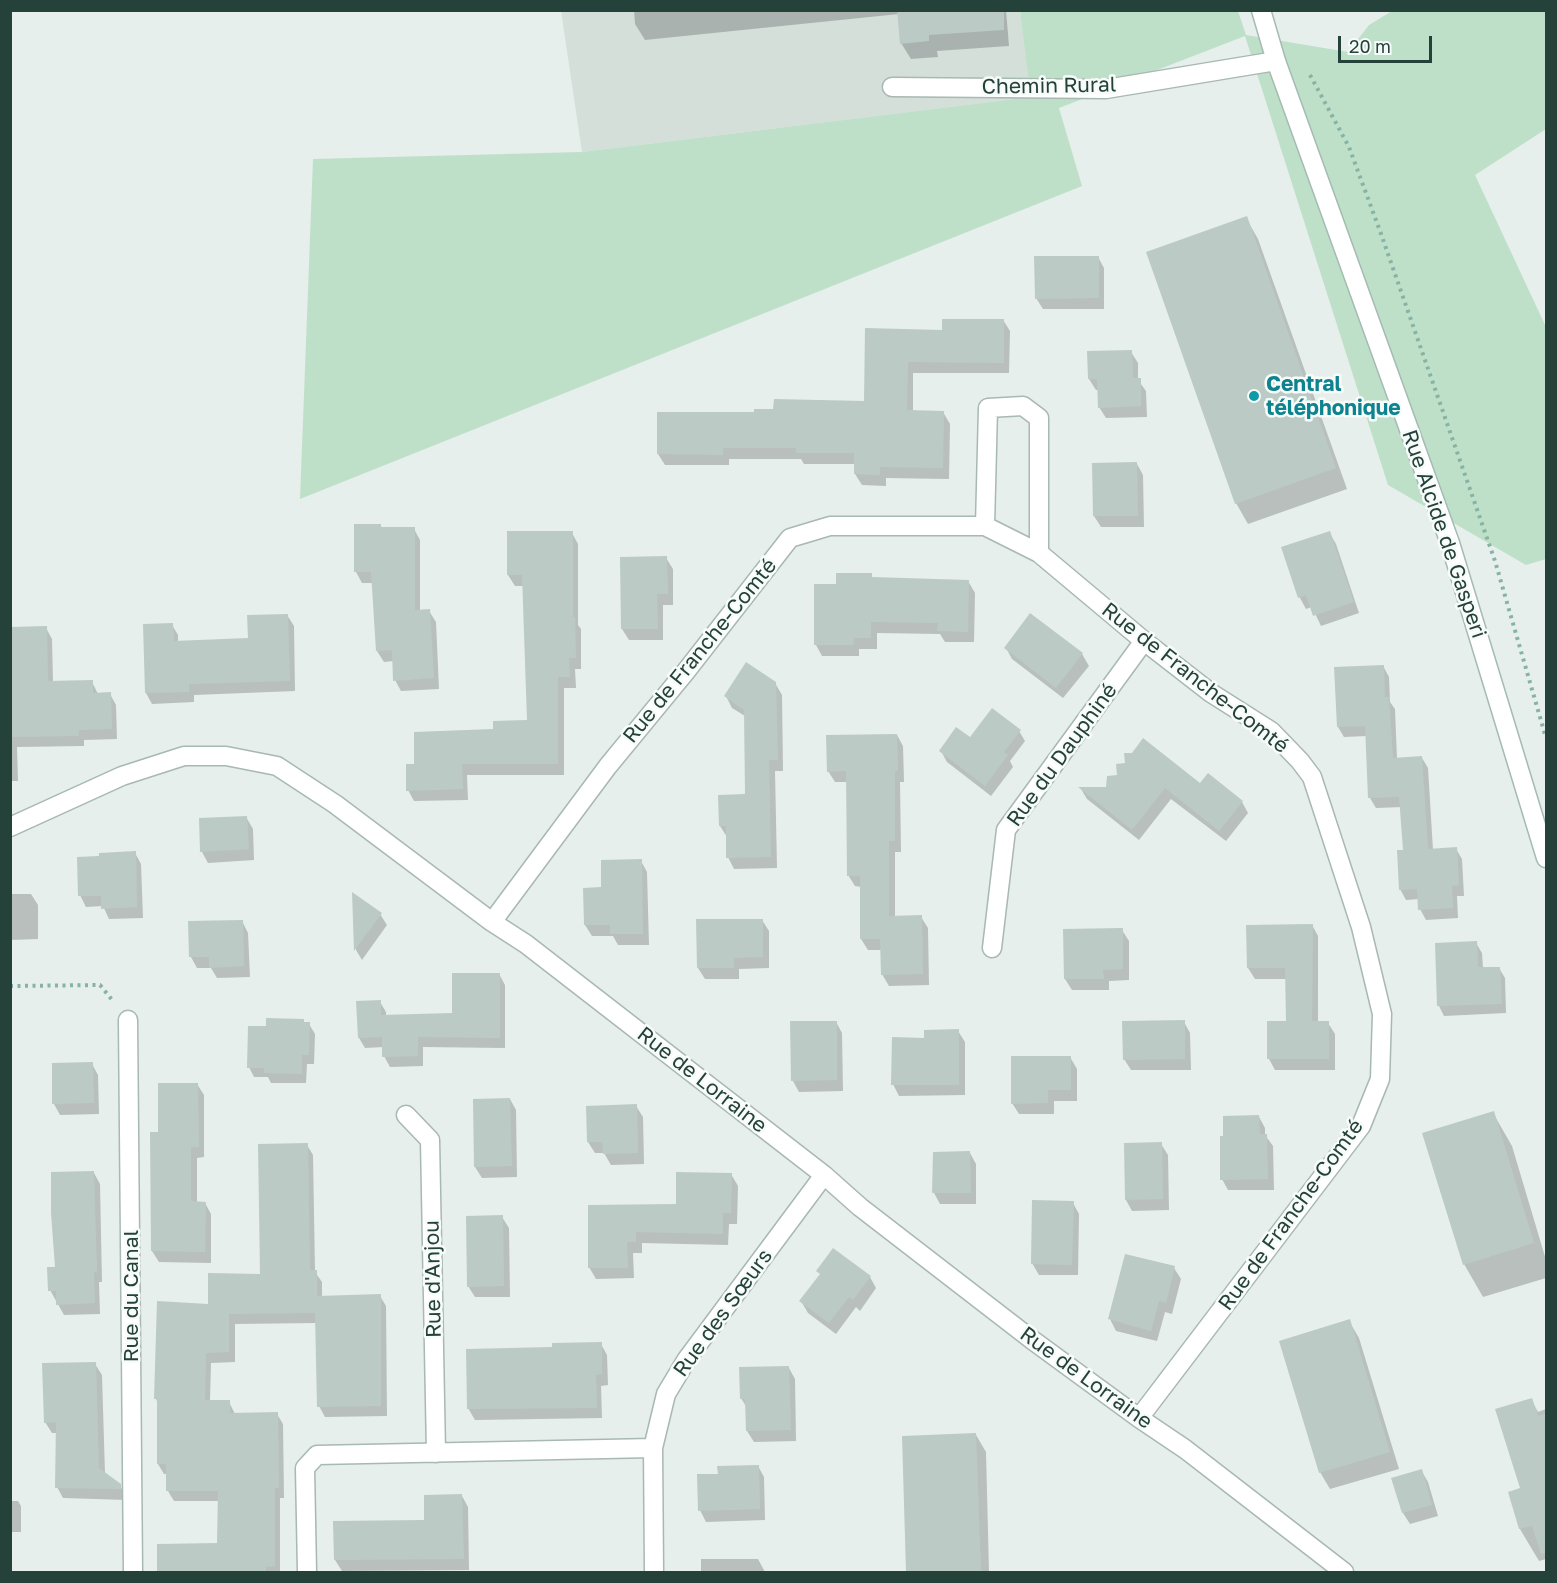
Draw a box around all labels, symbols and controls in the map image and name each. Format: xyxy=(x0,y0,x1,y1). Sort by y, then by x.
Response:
scale bar xyxy=(1341,24,1436,62)
text: 20 m xyxy=(1349,35,1391,57)
street label: Chemin Rural xyxy=(981,72,1117,100)
place label: Central téléphonique xyxy=(1266,371,1401,421)
marker: Central téléphonique xyxy=(1247,389,1261,403)
street label: Rue Alcide de Gasperi xyxy=(1396,427,1492,641)
street label: Rue de Franche-Comté xyxy=(618,554,782,748)
street label: Rue de Franche-Comté xyxy=(1097,597,1293,759)
street label: Rue du Dauphiné xyxy=(1002,679,1122,831)
street label: Rue de Lorraine xyxy=(632,1022,772,1138)
street label: Rue de Franche-Comté xyxy=(1213,1115,1369,1315)
street label: Rue d'Anjou xyxy=(419,1220,447,1338)
street label: Rue du Canal xyxy=(118,1230,144,1362)
street label: Rue des Sœurs xyxy=(668,1244,778,1382)
street label: Rue de Lorraine xyxy=(1015,1322,1157,1434)

